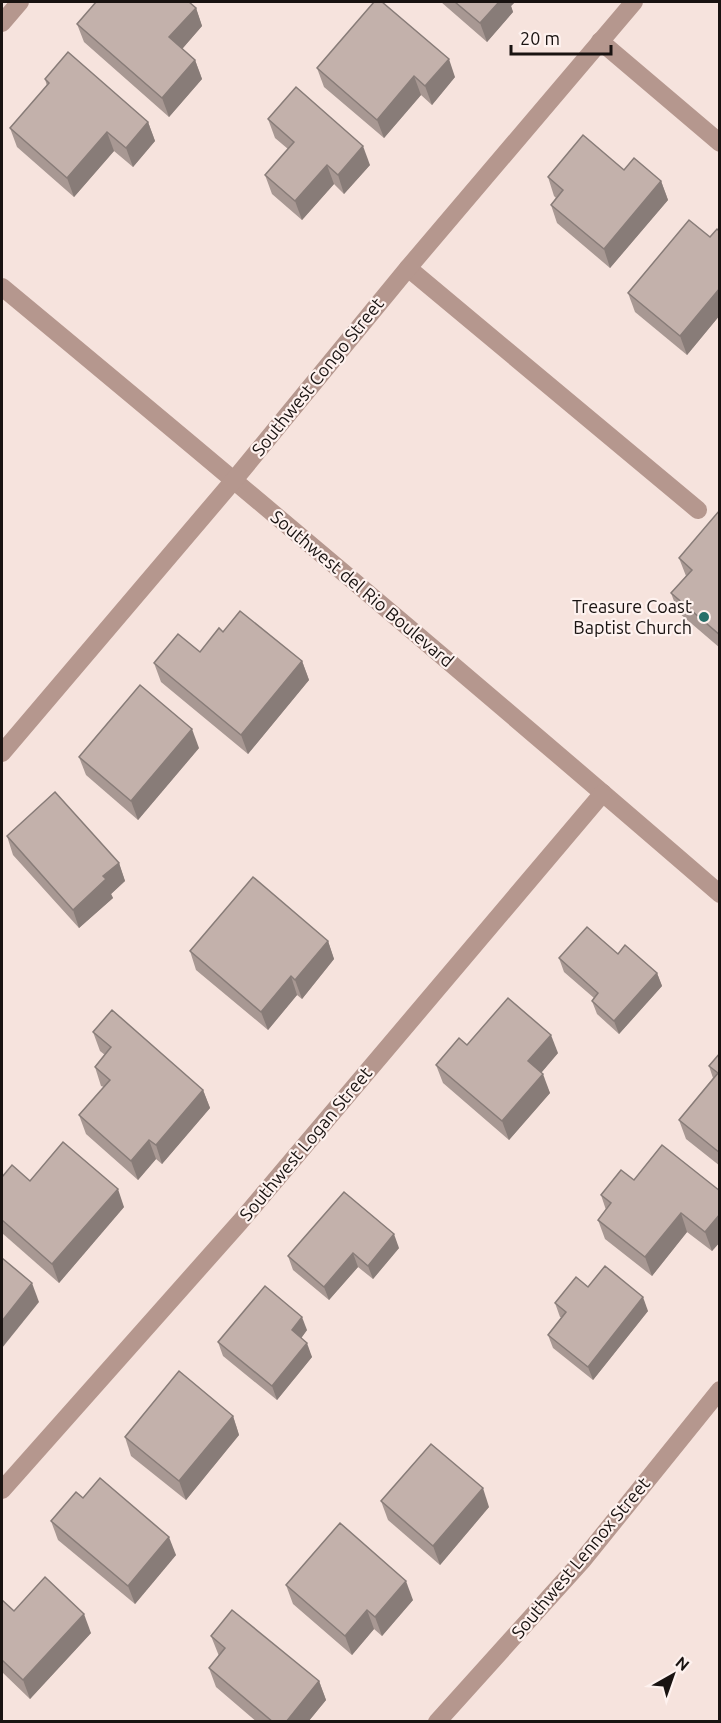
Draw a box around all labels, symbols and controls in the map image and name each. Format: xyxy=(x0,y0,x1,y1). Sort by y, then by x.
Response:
scale bar xyxy=(511,18,612,56)
text: 20 m xyxy=(520,28,560,48)
street label: Southwest Congo Street xyxy=(247,293,387,459)
street label: Southwest del Rio Boulevard xyxy=(267,506,458,671)
place label: Treasure Coast Baptist Church xyxy=(572,596,692,637)
marker: Treasure Coast Baptist Church xyxy=(697,610,711,624)
street label: Southwest Logan Street xyxy=(235,1062,375,1224)
street label: Southwest Lennox Street xyxy=(507,1473,653,1642)
north arrow xyxy=(643,1645,703,1705)
text: N xyxy=(672,1653,693,1674)

